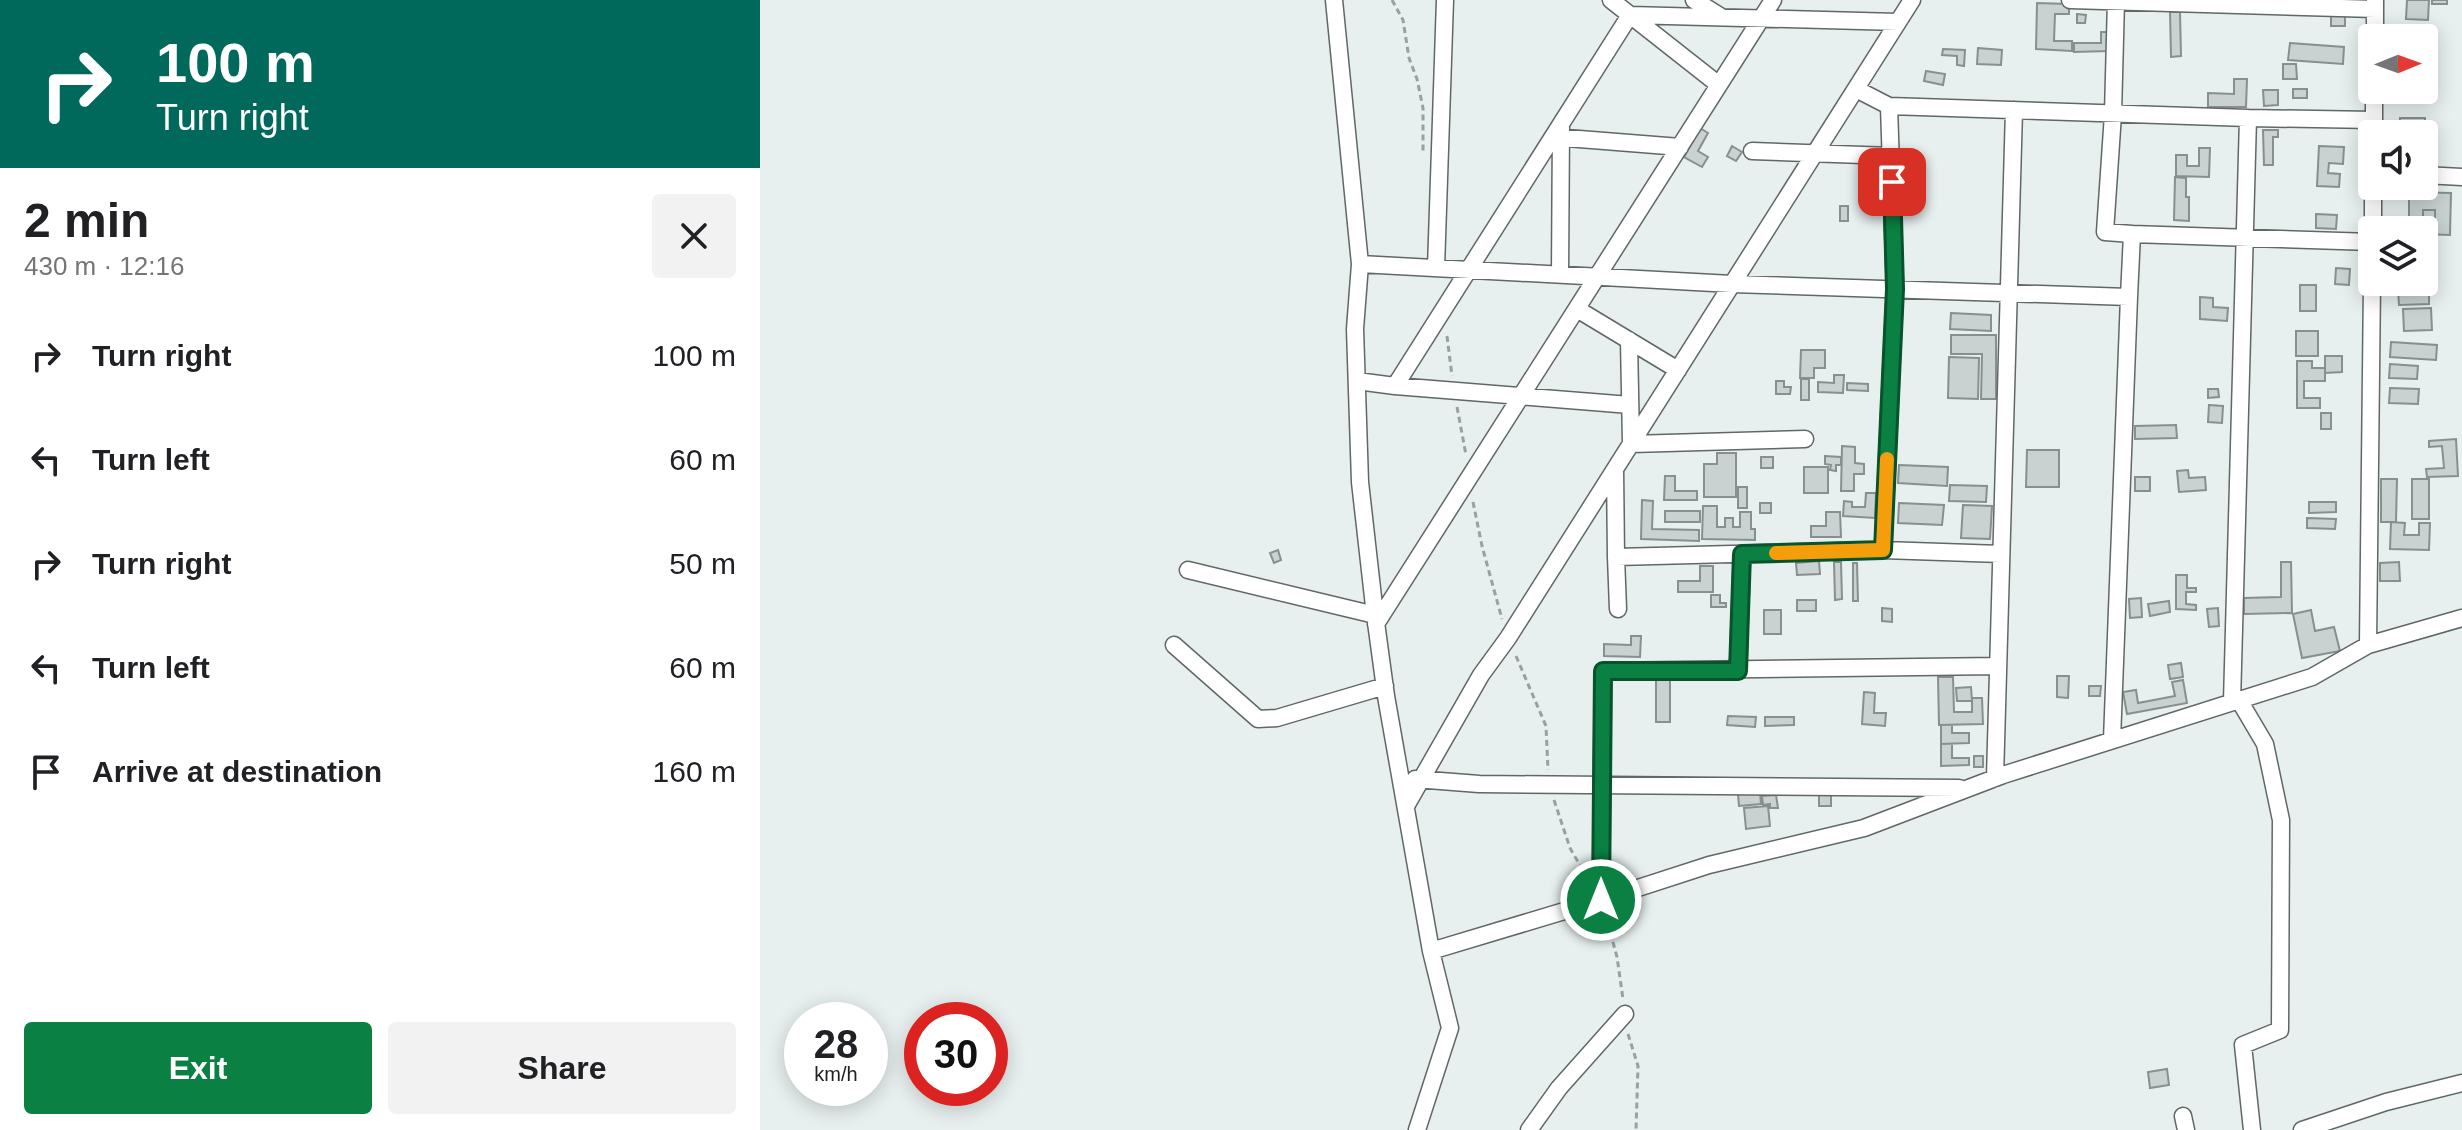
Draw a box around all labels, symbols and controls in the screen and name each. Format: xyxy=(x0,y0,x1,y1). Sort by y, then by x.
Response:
north arrow xyxy=(2358,24,2438,104)
map controls xyxy=(2358,24,2438,296)
text: 100 m xyxy=(156,31,315,94)
icon: right xyxy=(24,32,128,136)
text: Turn right xyxy=(156,97,309,138)
button: sound xyxy=(2358,120,2438,200)
pin xyxy=(1858,148,1926,216)
icon: arrive xyxy=(1870,160,1914,204)
text: 2 min xyxy=(24,194,149,247)
button: close xyxy=(652,194,736,278)
button: layers xyxy=(2358,216,2438,296)
text: 430 m · 12:16 xyxy=(24,251,184,281)
icon: right xyxy=(24,334,68,378)
text: Turn right xyxy=(92,339,231,372)
text: 100 m xyxy=(653,339,736,372)
icon: left xyxy=(24,438,68,482)
text: Turn left xyxy=(92,443,210,476)
text: 60 m xyxy=(669,443,736,476)
icon: right xyxy=(24,542,68,586)
text: Turn right xyxy=(92,547,231,580)
text: 50 m xyxy=(669,547,736,580)
icon: left xyxy=(24,646,68,690)
text: Turn left xyxy=(92,651,210,684)
text: 60 m xyxy=(669,651,736,684)
icon: arrive xyxy=(24,750,68,794)
text: Arrive at destination xyxy=(92,755,382,788)
text: 160 m xyxy=(653,755,736,788)
position arrow xyxy=(1559,858,1643,942)
speed limit sign: 30 xyxy=(904,1002,1008,1106)
button: Exit xyxy=(24,1022,372,1114)
button: Share xyxy=(388,1022,736,1114)
text: 28 xyxy=(814,1022,858,1066)
text: km/h xyxy=(814,1063,858,1085)

